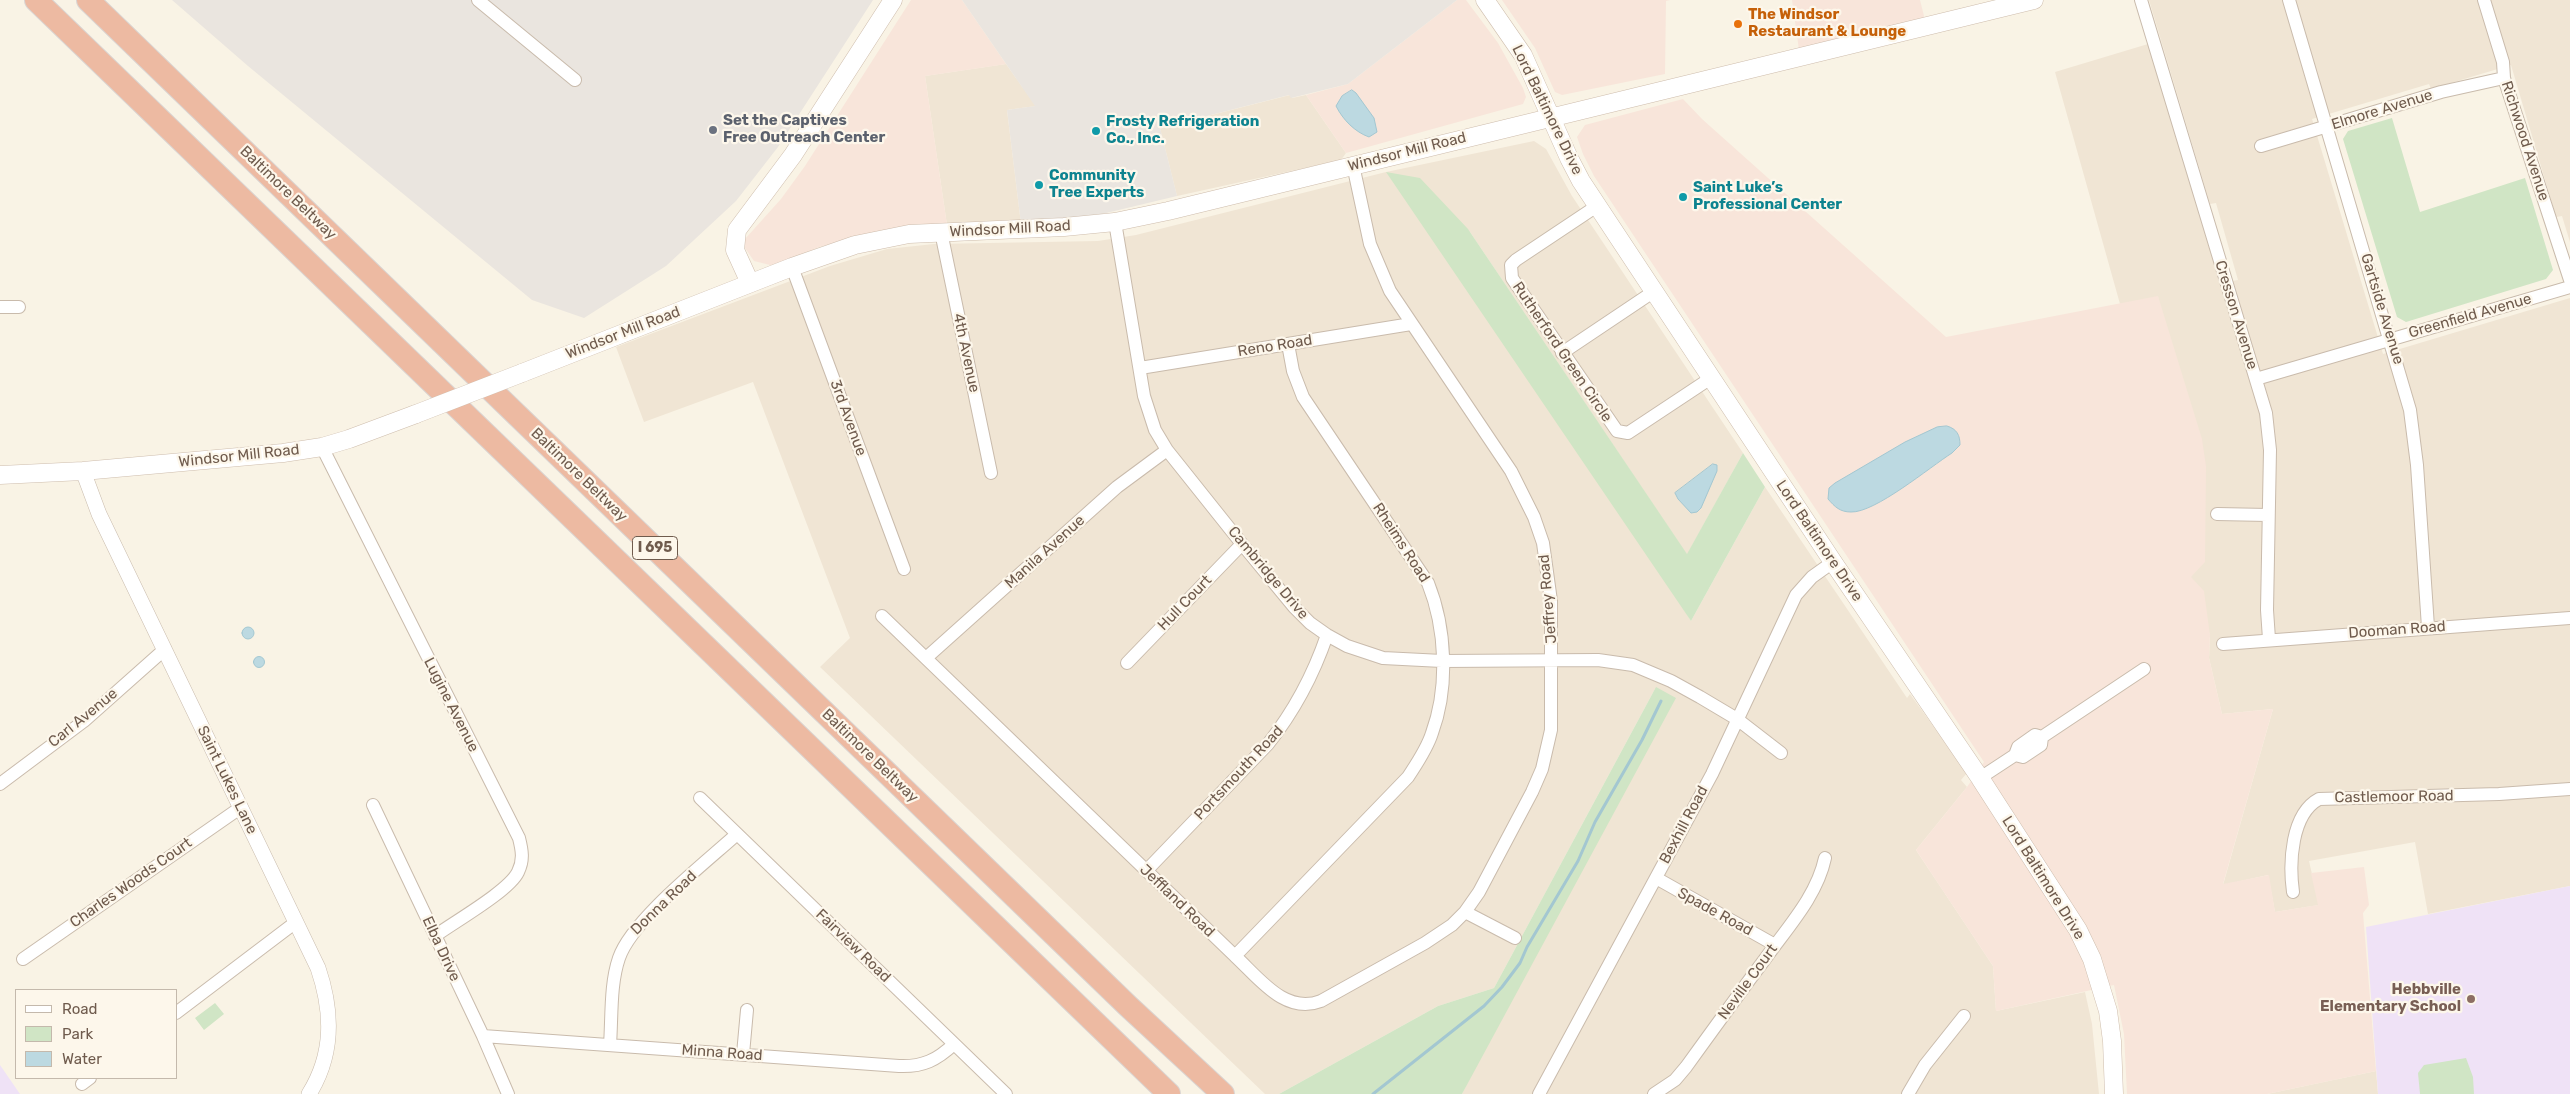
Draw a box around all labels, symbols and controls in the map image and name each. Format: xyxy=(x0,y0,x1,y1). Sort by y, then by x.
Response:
place label: The Windsor Restaurant & Lounge xyxy=(1748,6,1906,41)
marker: The Windsor Restaurant & Lounge xyxy=(1732,18,1744,30)
street label: Lord Baltimore Drive xyxy=(1508,42,1586,178)
street label: Richwood Avenue xyxy=(2497,79,2553,203)
street label: Elmore Avenue xyxy=(2329,86,2435,134)
place label: Set the Captives Free Outreach Center xyxy=(723,112,885,147)
place label: Frosty Refrigeration Co., Inc. xyxy=(1106,113,1259,148)
marker: Set the Captives Free Outreach Center xyxy=(707,124,719,136)
marker: Frosty Refrigeration Co., Inc. xyxy=(1090,125,1102,137)
street label: Windsor Mill Road xyxy=(1346,129,1468,175)
street label: Baltimore Beltway xyxy=(236,142,340,244)
place label: Community Tree Experts xyxy=(1049,167,1144,202)
marker: Community Tree Experts xyxy=(1033,179,1045,191)
place label: Saint Luke’s Professional Center xyxy=(1693,179,1842,214)
marker: Saint Luke’s Professional Center xyxy=(1677,191,1689,203)
street label: Windsor Mill Road xyxy=(949,217,1071,241)
street label: Gartside Avenue xyxy=(2357,251,2407,367)
street label: Cresson Avenue xyxy=(2211,258,2261,372)
street label: Rutherford Green Circle xyxy=(1508,279,1616,425)
street label: Greenfield Avenue xyxy=(2407,290,2533,342)
street label: Windsor Mill Road xyxy=(563,303,683,363)
street label: 4th Avenue xyxy=(949,312,983,394)
street label: Reno Road xyxy=(1237,331,1313,361)
street label: 3rd Avenue xyxy=(826,377,870,459)
street label: Baltimore Beltway xyxy=(527,424,631,526)
street label: Windsor Mill Road xyxy=(178,441,300,471)
street label: Lord Baltimore Drive xyxy=(1772,477,1866,605)
street label: Rheims Road xyxy=(1369,500,1433,586)
street label: Manila Avenue xyxy=(1001,512,1089,592)
street label: Cambridge Drive xyxy=(1224,523,1312,623)
road number: I 695 xyxy=(632,536,678,560)
street label: Jeffrey Road xyxy=(1535,554,1561,644)
street label: Hull Court xyxy=(1154,572,1216,634)
street label: Dooman Road xyxy=(2348,618,2446,642)
street label: Lugine Avenue xyxy=(419,655,483,755)
street label: Carl Avenue xyxy=(45,685,121,751)
street label: Baltimore Beltway xyxy=(818,705,922,807)
street label: Portsmouth Road xyxy=(1191,722,1287,824)
street label: Saint Lukes Lane xyxy=(193,723,261,837)
street label: Bexhill Road xyxy=(1656,783,1712,867)
street label: Castlemoor Road xyxy=(2334,787,2454,807)
street label: Lord Baltimore Drive xyxy=(1998,813,2088,943)
street label: Charles Woods Court xyxy=(67,834,195,932)
street label: Jeffland Road xyxy=(1136,861,1218,941)
street label: Donna Road xyxy=(627,867,701,939)
street label: Spade Road xyxy=(1674,884,1756,940)
street label: Fairview Road xyxy=(812,906,894,986)
street label: Elba Drive xyxy=(418,914,464,984)
street label: Neville Court xyxy=(1715,941,1781,1023)
place label: Hebbville Elementary School xyxy=(2320,981,2461,1016)
legend xyxy=(15,989,178,1079)
marker: Hebbville Elementary School xyxy=(2465,993,2477,1005)
text: Road xyxy=(62,1000,98,1018)
text: Park xyxy=(62,1025,93,1043)
street label: Minna Road xyxy=(681,1041,763,1065)
text: Water xyxy=(62,1050,102,1068)

